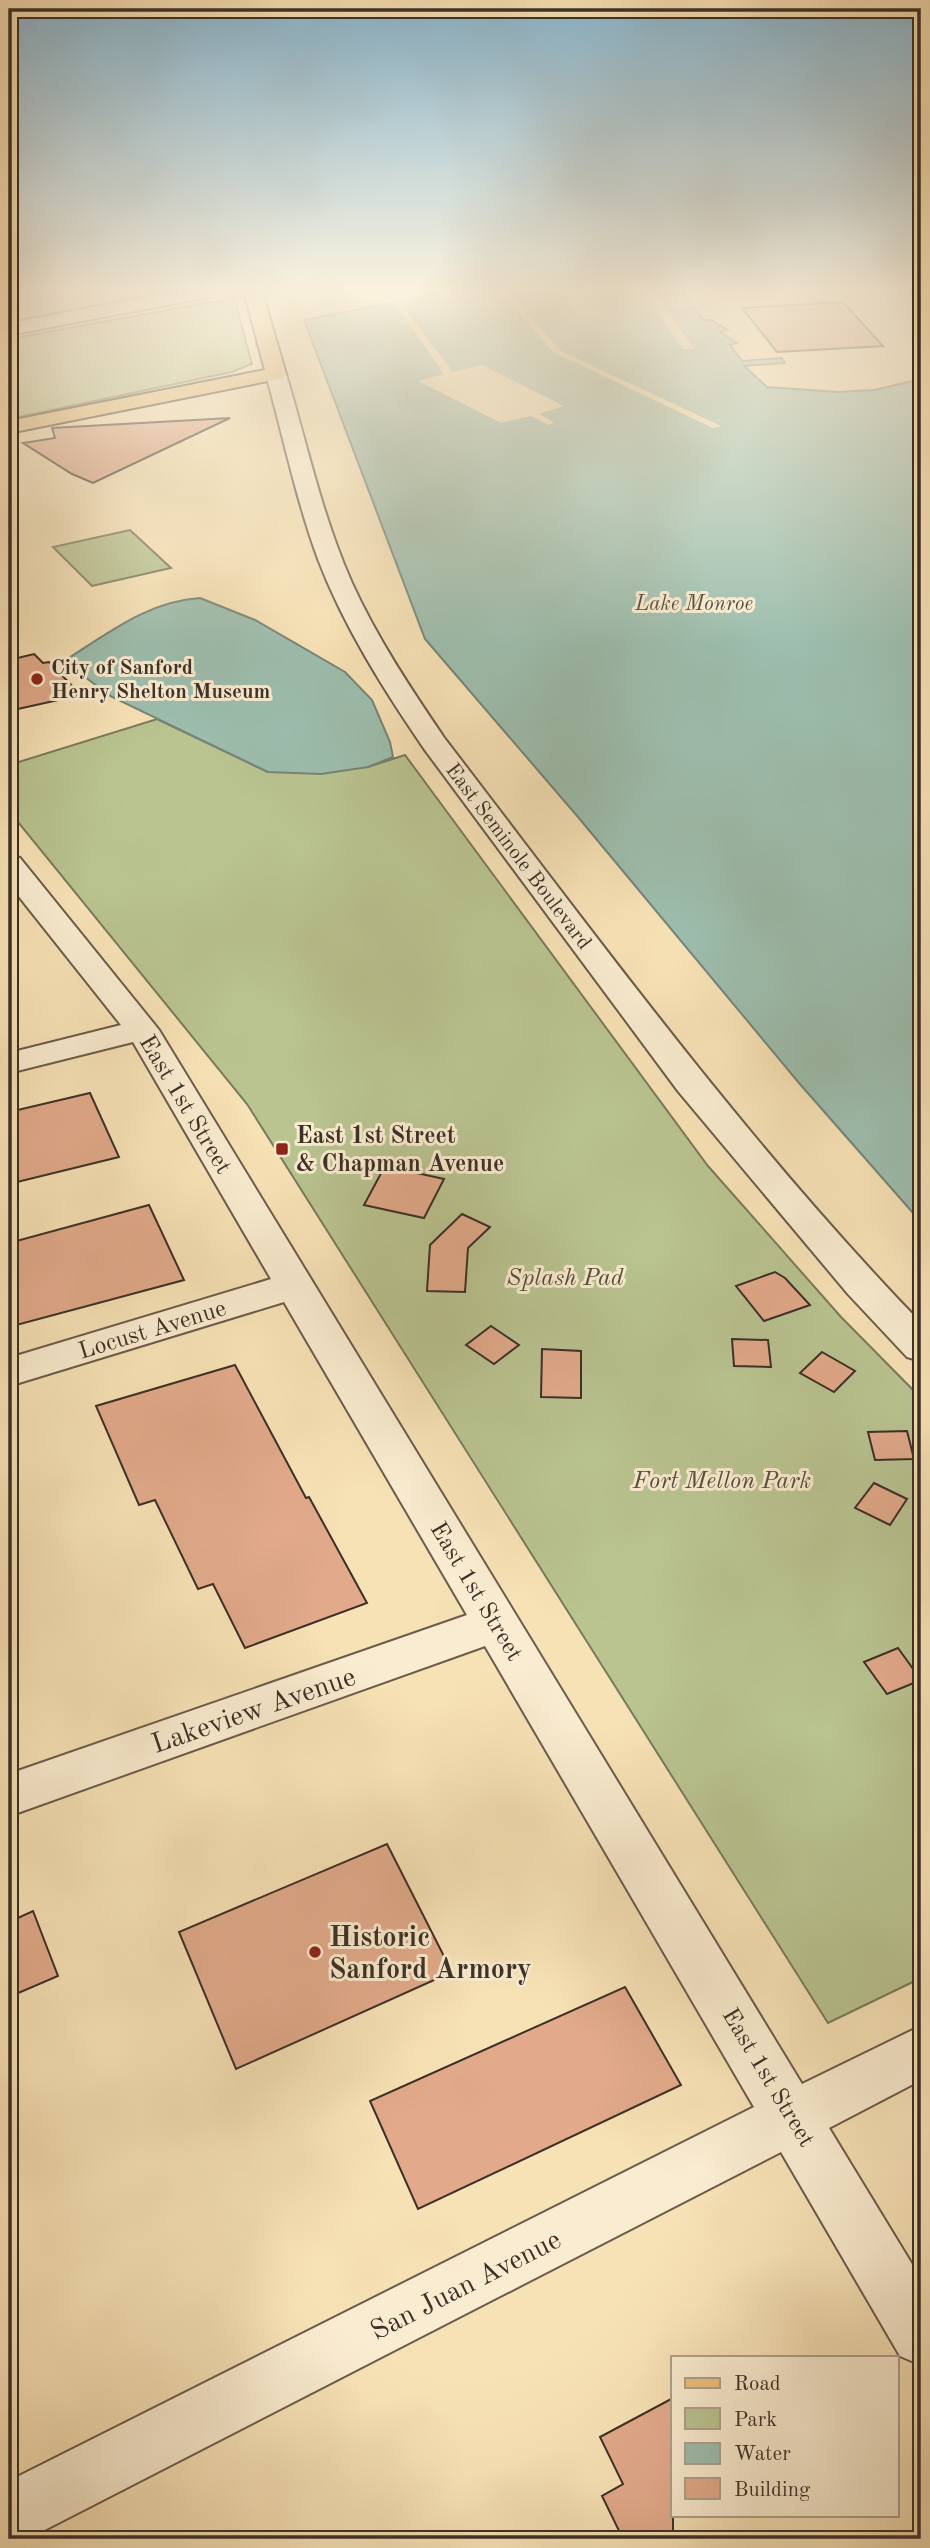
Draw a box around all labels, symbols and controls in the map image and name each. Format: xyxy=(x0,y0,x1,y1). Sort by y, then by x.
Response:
water label: Lake Monroe xyxy=(634,594,753,615)
place label: City of Sanford Henry Shelton Museum xyxy=(51,658,271,703)
marker: City of Sanford Henry Shelton Museum xyxy=(29,671,45,687)
street label: East Seminole Boulevard xyxy=(441,760,595,954)
street label: East 1st Street xyxy=(134,1032,235,1179)
place label: East 1st Street & Chapman Avenue xyxy=(296,1125,504,1177)
marker: East 1st Street & Chapman Avenue xyxy=(274,1141,290,1157)
park label: Splash Pad xyxy=(507,1267,624,1291)
street label: Locust Avenue xyxy=(76,1297,229,1365)
park label: Fort Mellon Park xyxy=(632,1470,811,1494)
street label: East 1st Street xyxy=(425,1519,526,1666)
street label: Lakeview Avenue xyxy=(148,1664,360,1760)
place label: Historic Sanford Armory xyxy=(329,1925,532,1985)
marker: Historic Sanford Armory xyxy=(307,1944,323,1960)
street label: East 1st Street xyxy=(717,2005,818,2152)
street label: San Juan Avenue xyxy=(366,2227,566,2347)
legend xyxy=(671,2356,898,2516)
text: Road xyxy=(734,2374,781,2395)
text: Park xyxy=(734,2410,777,2431)
text: Water xyxy=(734,2444,791,2465)
text: Building xyxy=(734,2480,811,2501)

